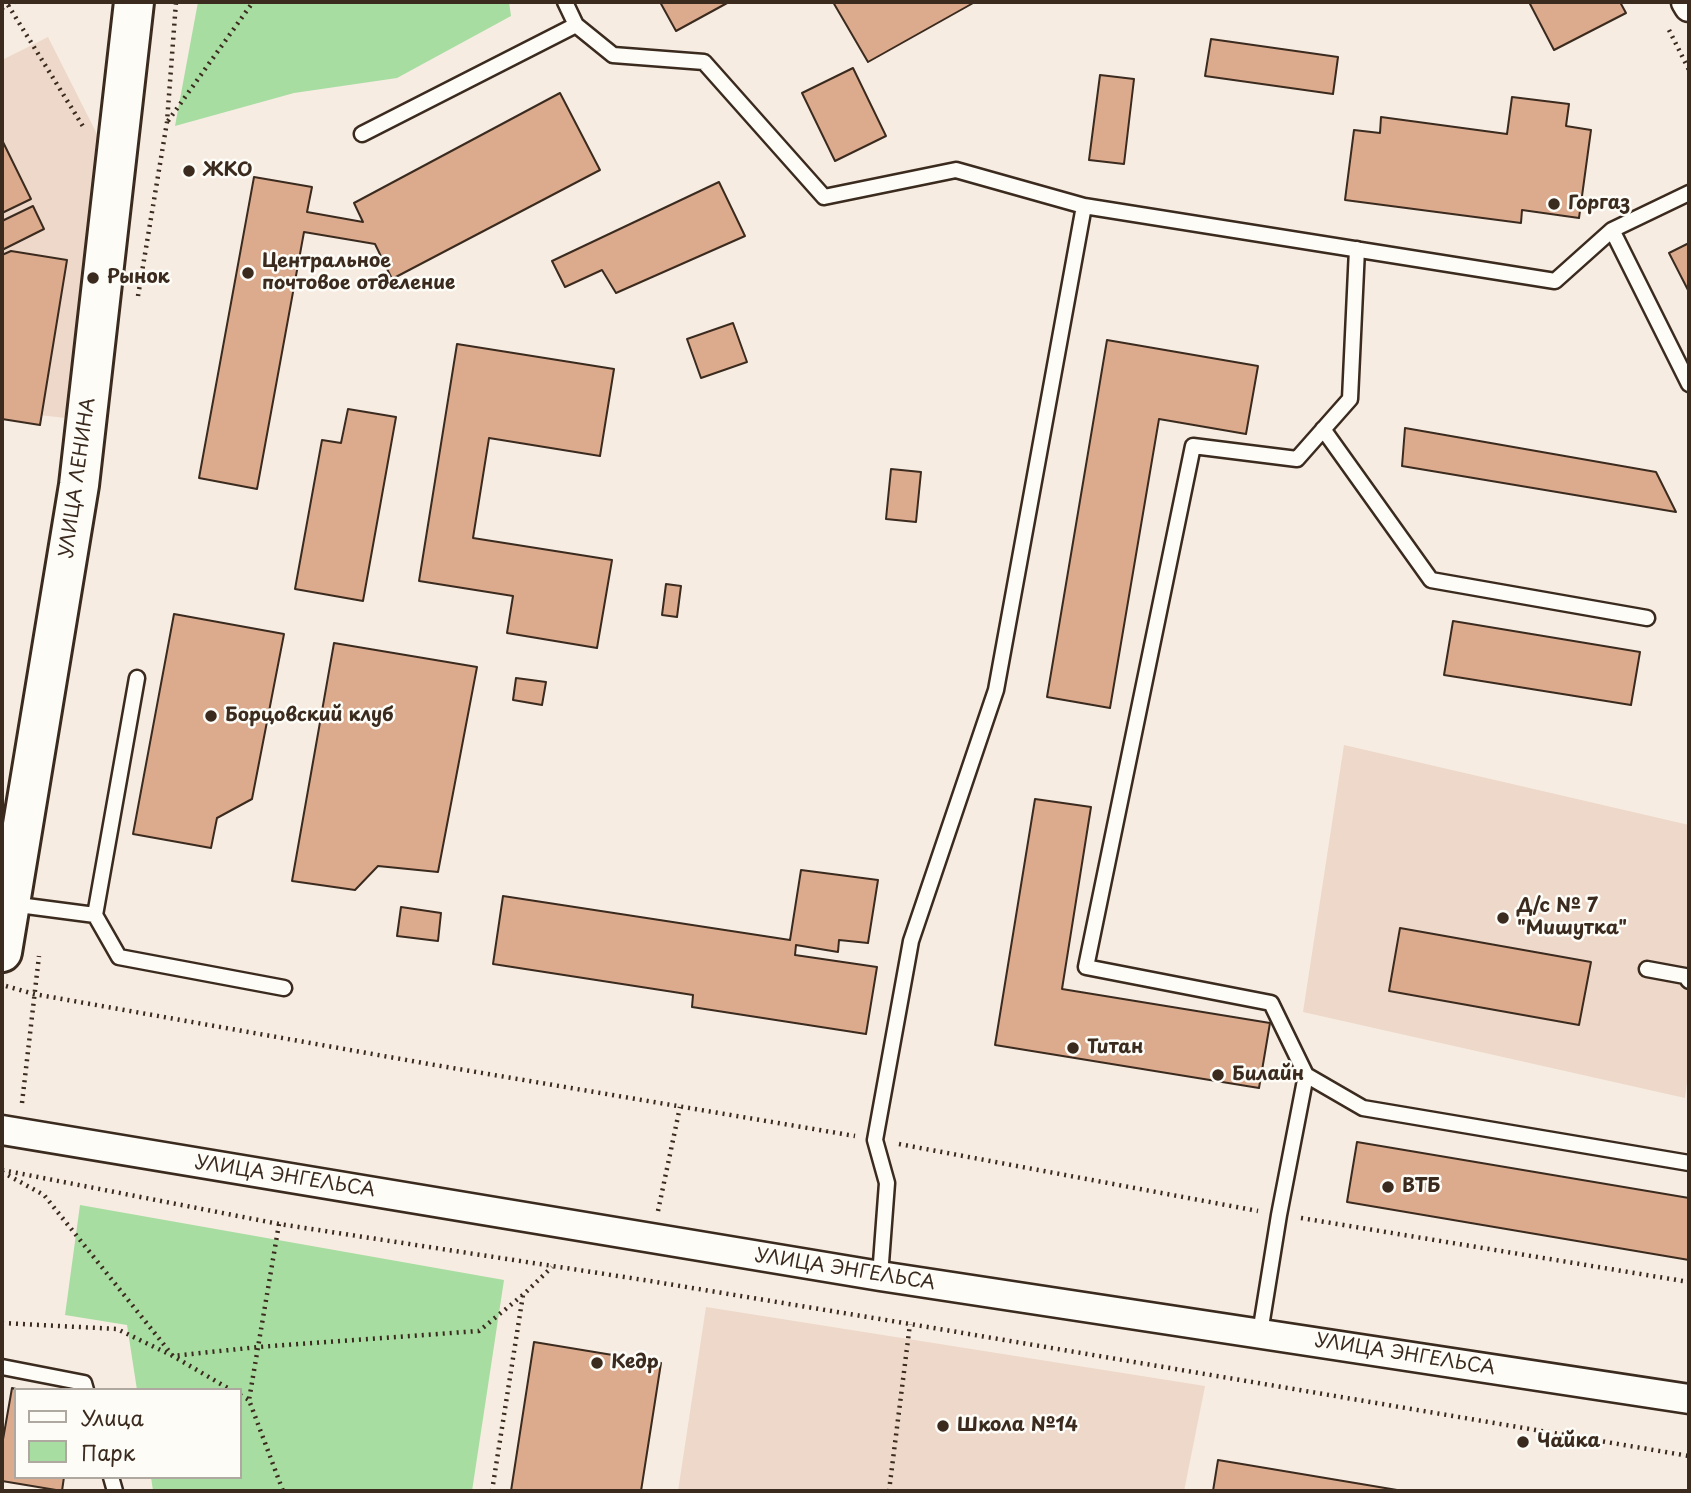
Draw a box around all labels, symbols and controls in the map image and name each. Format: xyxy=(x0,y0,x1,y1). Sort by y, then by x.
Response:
place label: ЖКО xyxy=(203,160,252,182)
marker: ЖКО xyxy=(181,163,197,179)
place label: Горгаз xyxy=(1568,193,1630,215)
marker: Горгаз xyxy=(1546,196,1562,212)
place label: Центральное почтовое отделение xyxy=(262,251,455,295)
marker: Центральное почтовое отделение xyxy=(240,265,256,281)
place label: Рынок xyxy=(107,267,170,289)
marker: Рынок xyxy=(85,270,101,286)
street label: УЛИЦА ЛЕНИНА xyxy=(55,396,101,560)
place label: Борцовский клуб xyxy=(225,705,394,727)
marker: Борцовский клуб xyxy=(203,708,219,724)
place label: Д/с № 7 "Мишутка" xyxy=(1517,896,1627,940)
marker: Д/с № 7 "Мишутка" xyxy=(1495,910,1511,926)
place label: Титан xyxy=(1087,1037,1143,1059)
marker: Титан xyxy=(1065,1040,1081,1056)
place label: Билайн xyxy=(1232,1064,1304,1086)
marker: Билайн xyxy=(1210,1067,1226,1083)
street label: УЛИЦА ЭНГЕЛЬСА xyxy=(193,1151,377,1203)
place label: ВТБ xyxy=(1402,1176,1440,1198)
marker: ВТБ xyxy=(1380,1179,1396,1195)
street label: УЛИЦА ЭНГЕЛЬСА xyxy=(753,1244,937,1296)
street label: УЛИЦА ЭНГЕЛЬСА xyxy=(1313,1329,1497,1381)
place label: Кедр xyxy=(611,1352,659,1374)
marker: Кедр xyxy=(589,1355,605,1371)
legend xyxy=(14,1388,242,1479)
text: Улица xyxy=(81,1401,144,1433)
place label: Школа №14 xyxy=(957,1415,1078,1437)
marker: Школа №14 xyxy=(935,1418,951,1434)
place label: Чайка xyxy=(1537,1431,1600,1453)
marker: Чайка xyxy=(1515,1434,1531,1450)
text: Парк xyxy=(81,1436,135,1468)

